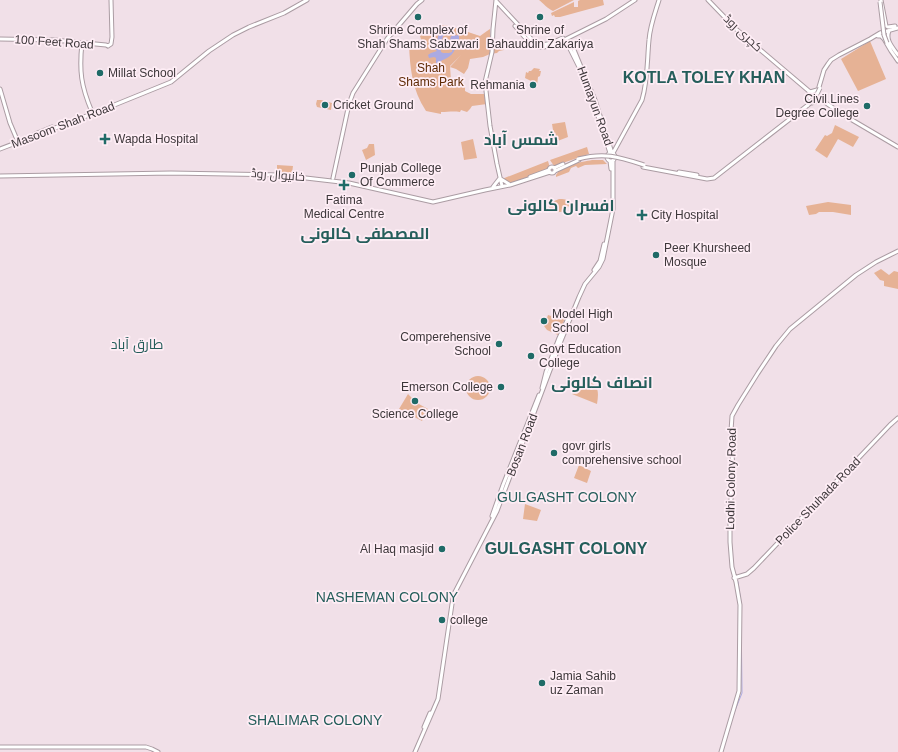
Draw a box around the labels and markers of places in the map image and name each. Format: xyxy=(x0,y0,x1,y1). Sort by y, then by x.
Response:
marker: Shrine Complex of Shah Shams Sabzwari xyxy=(413,12,423,22)
marker: Shrine of Bahauddin Zakariya xyxy=(535,12,545,22)
place label: Shrine Complex of Shah Shams Sabzwari xyxy=(357,23,479,51)
place label: Shrine of Bahauddin Zakariya xyxy=(487,23,594,51)
place label: Millat School xyxy=(108,66,176,80)
marker: Millat School xyxy=(95,68,105,78)
place label: Rehmania xyxy=(470,78,525,92)
marker: Rehmania xyxy=(528,80,538,90)
place label: Civil Lines Degree College xyxy=(776,92,859,120)
place label: Cricket Ground xyxy=(333,98,414,112)
marker: Cricket Ground xyxy=(320,100,330,110)
marker: Civil Lines Degree College xyxy=(862,101,872,111)
place label: Wapda Hospital xyxy=(114,132,198,146)
marker: Wapda Hospital xyxy=(99,133,111,145)
place label: Punjab College Of Commerce xyxy=(360,161,442,189)
marker: Punjab College Of Commerce xyxy=(347,170,357,180)
marker: Fatima Medical Centre xyxy=(338,179,350,191)
place label: Fatima Medical Centre xyxy=(304,193,385,221)
place label: City Hospital xyxy=(651,208,718,222)
marker: City Hospital xyxy=(636,209,648,221)
place label: Peer Khursheed Mosque xyxy=(664,241,751,269)
marker: Peer Khursheed Mosque xyxy=(651,250,661,260)
place label: Model High School xyxy=(552,307,613,335)
marker: Model High School xyxy=(539,316,549,326)
place label: Comperehensive School xyxy=(400,330,491,358)
marker: Comperehensive School xyxy=(494,339,504,349)
place label: Govt Education College xyxy=(539,342,621,370)
marker: Govt Education College xyxy=(526,351,536,361)
place label: Emerson College xyxy=(401,380,493,394)
marker: Emerson College xyxy=(496,382,506,392)
marker: Science College xyxy=(410,396,420,406)
place label: Science College xyxy=(372,407,459,421)
place label: govr girls comprehensive school xyxy=(562,439,681,467)
marker: govr girls comprehensive school xyxy=(549,448,559,458)
place label: Al Haq masjid xyxy=(360,542,434,556)
marker: Al Haq masjid xyxy=(437,544,447,554)
place label: college xyxy=(450,613,488,627)
marker: college xyxy=(437,615,447,625)
place label: Jamia Sahib uz Zaman xyxy=(550,669,616,697)
marker: Jamia Sahib uz Zaman xyxy=(537,678,547,688)

